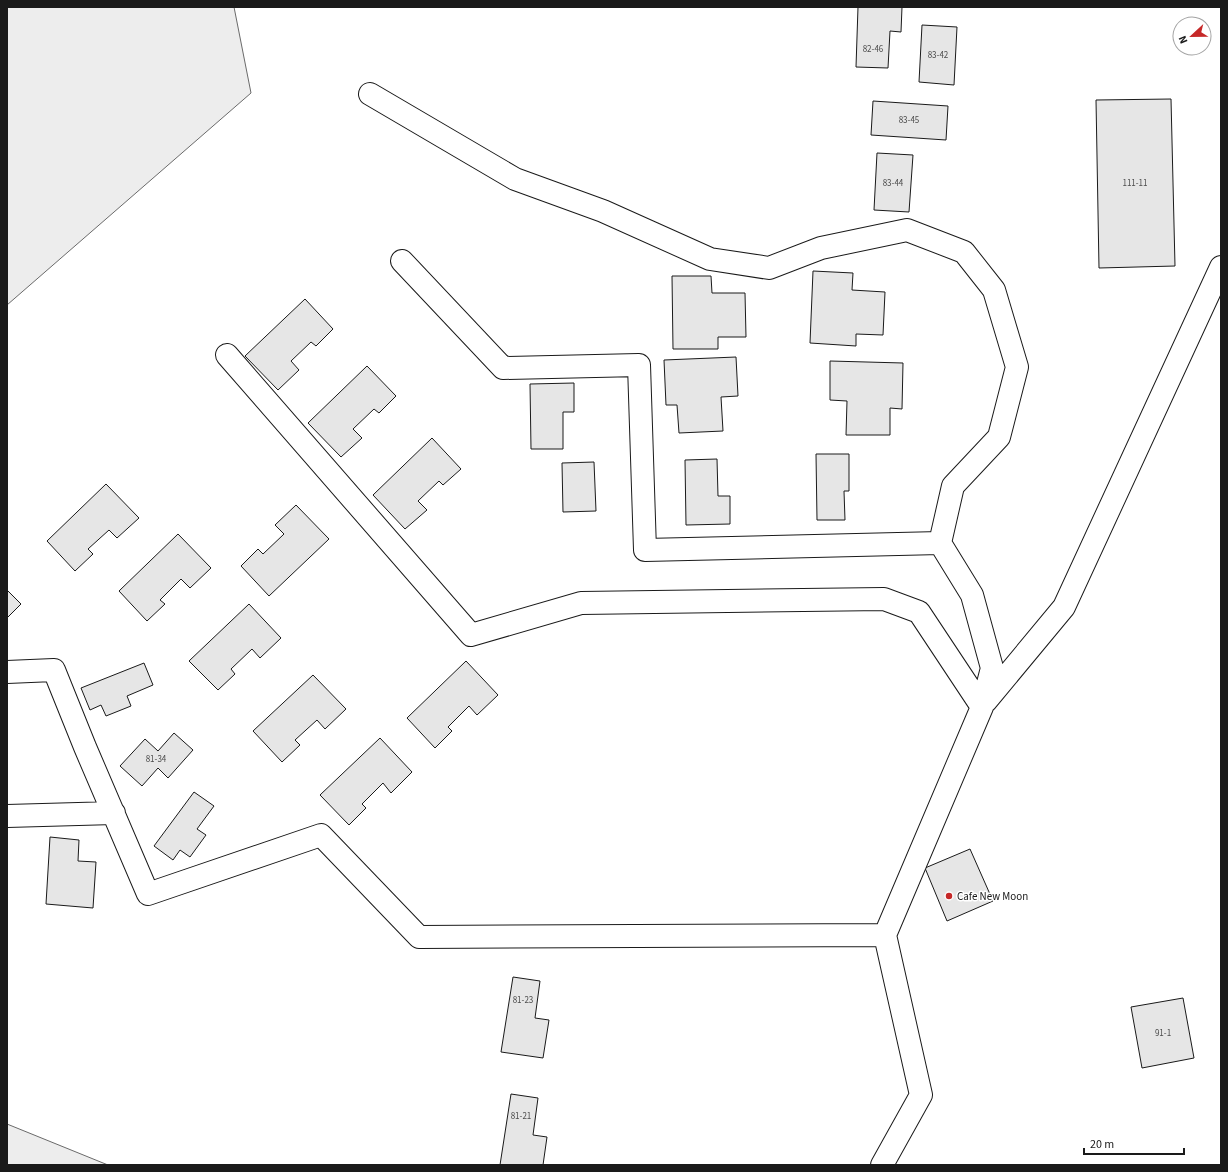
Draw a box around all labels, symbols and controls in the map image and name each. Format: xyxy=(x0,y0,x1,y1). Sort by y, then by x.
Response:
north arrow xyxy=(1172,16,1212,56)
text: N xyxy=(1175,33,1192,46)
house number: 82-46 xyxy=(863,43,884,56)
house number: 83-42 xyxy=(928,49,949,62)
house number: 83-45 xyxy=(899,114,920,127)
house number: 83-44 xyxy=(883,177,904,190)
house number: 111-11 xyxy=(1122,177,1148,190)
house number: 81-34 xyxy=(146,753,167,766)
place label: Cafe New Moon xyxy=(957,889,1028,904)
marker: Cafe New Moon xyxy=(944,891,954,901)
house number: 81-23 xyxy=(513,994,534,1007)
house number: 91-1 xyxy=(1155,1027,1171,1040)
house number: 81-21 xyxy=(511,1110,531,1123)
scale bar xyxy=(1084,1130,1184,1156)
text: 20 m xyxy=(1090,1136,1114,1153)

